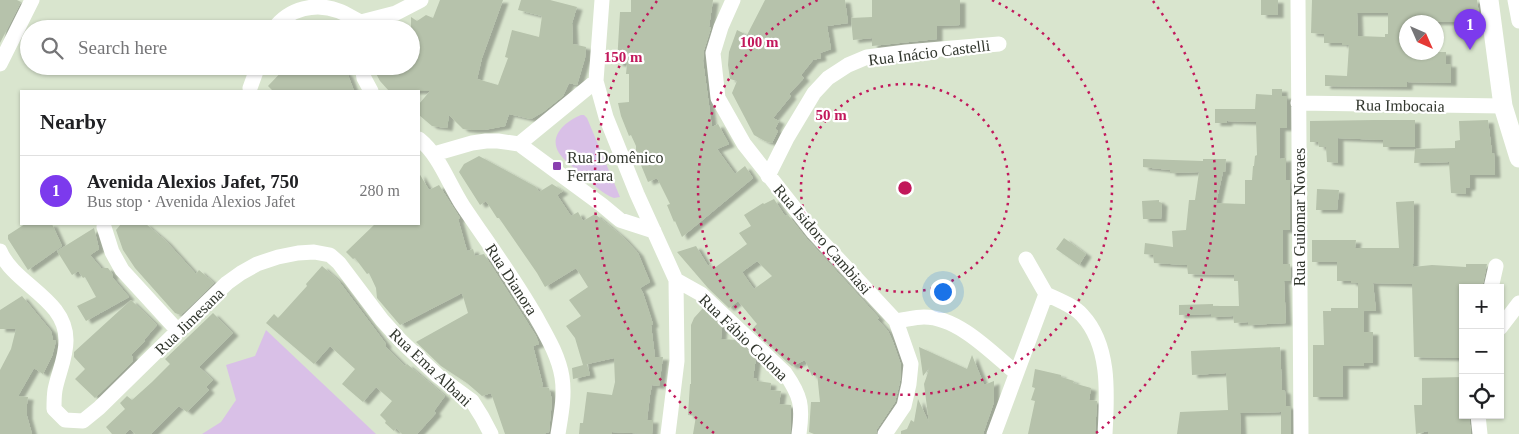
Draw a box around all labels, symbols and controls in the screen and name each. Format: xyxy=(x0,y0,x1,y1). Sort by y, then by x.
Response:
pin: 1 xyxy=(1454,9,1486,50)
north arrow xyxy=(1399,15,1444,60)
search box xyxy=(20,20,420,75)
icon: search xyxy=(38,34,66,62)
text: 100 m xyxy=(740,34,779,50)
text: Search here xyxy=(78,37,167,58)
street label: Rua Inácio Castelli xyxy=(867,37,992,68)
text: 150 m xyxy=(604,49,643,65)
street label: Rua Imbocaia xyxy=(1355,96,1445,115)
text: 50 m xyxy=(815,107,847,123)
text: Nearby xyxy=(40,110,107,134)
street label: Rua Guiomar Novaes xyxy=(1291,148,1308,286)
place label: Rua Domênico Ferrara xyxy=(567,149,663,184)
marker: Rua Domênico Ferrara xyxy=(551,160,563,172)
text: Avenida Alexios Jafet, 750 xyxy=(87,171,299,192)
centre of rings xyxy=(896,179,914,197)
street label: Rua Isidoro Cambiasi xyxy=(770,181,875,298)
text: 1 xyxy=(52,182,60,199)
text: 280 m xyxy=(360,182,400,199)
text: Bus stop · Avenida Alexios Jafet xyxy=(87,193,295,210)
street label: Rua Dianora xyxy=(482,241,541,318)
your location xyxy=(930,279,956,305)
map controls xyxy=(1459,284,1504,419)
button: + xyxy=(1459,284,1504,329)
street label: Rua Jimesana xyxy=(152,285,227,358)
street label: Rua Fábio Colona xyxy=(696,291,791,384)
street label: Rua Ema Albani xyxy=(386,325,476,410)
button: − xyxy=(1459,329,1504,374)
button: locate xyxy=(1459,374,1504,419)

